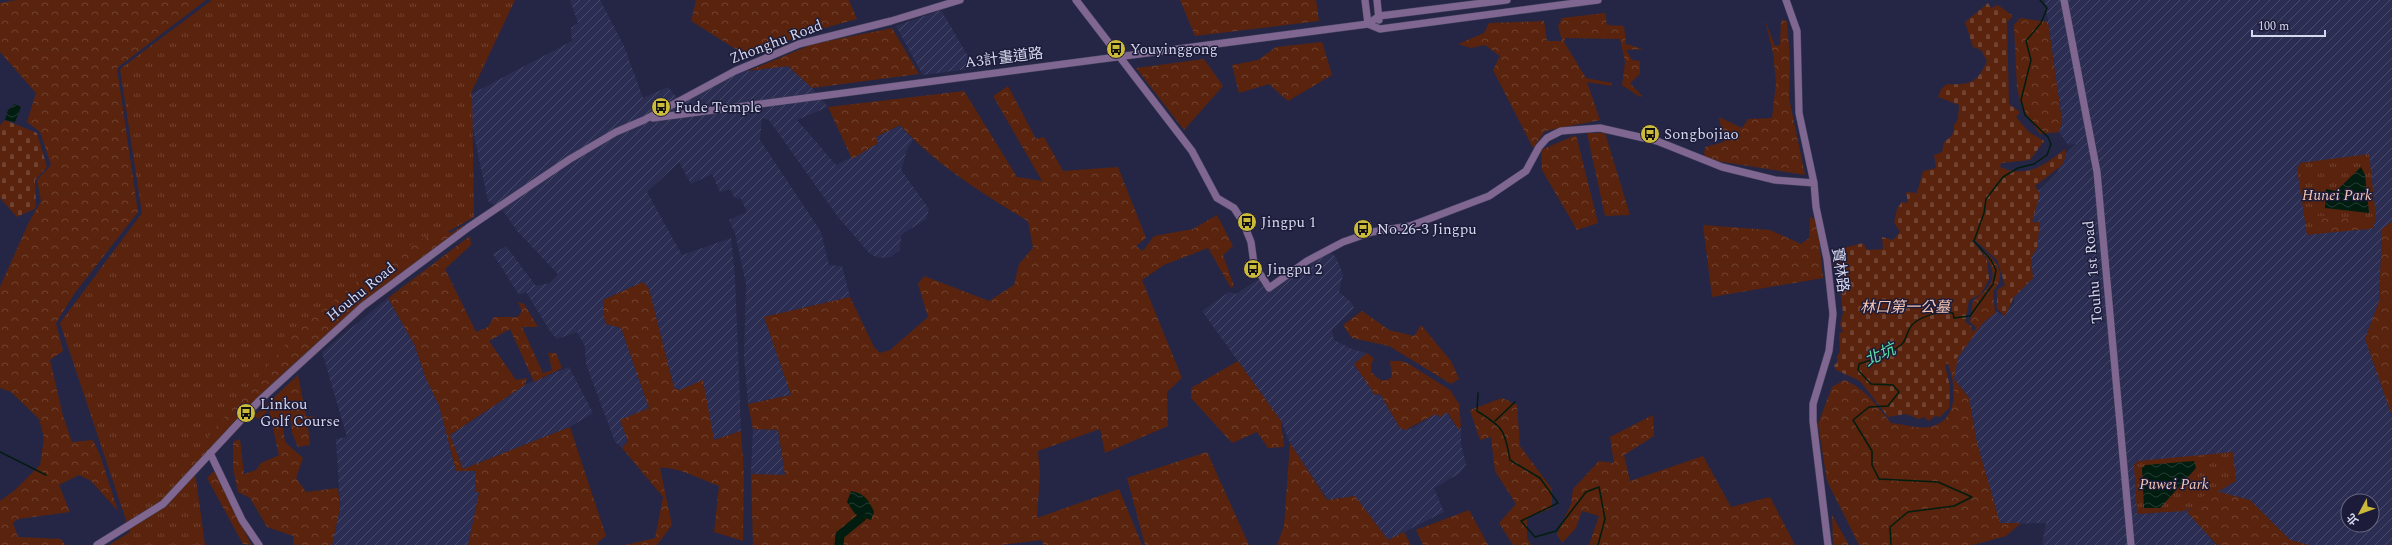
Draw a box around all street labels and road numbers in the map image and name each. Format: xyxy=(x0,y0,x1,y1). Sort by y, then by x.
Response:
street label: Zhonghu Road xyxy=(726,14,826,70)
street label: A3計畫道路 xyxy=(964,42,1044,74)
street label: Touhu 1st Road xyxy=(2077,219,2109,325)
street label: 寶林路 xyxy=(1825,246,1855,294)
street label: Houhu Road xyxy=(321,257,401,327)

